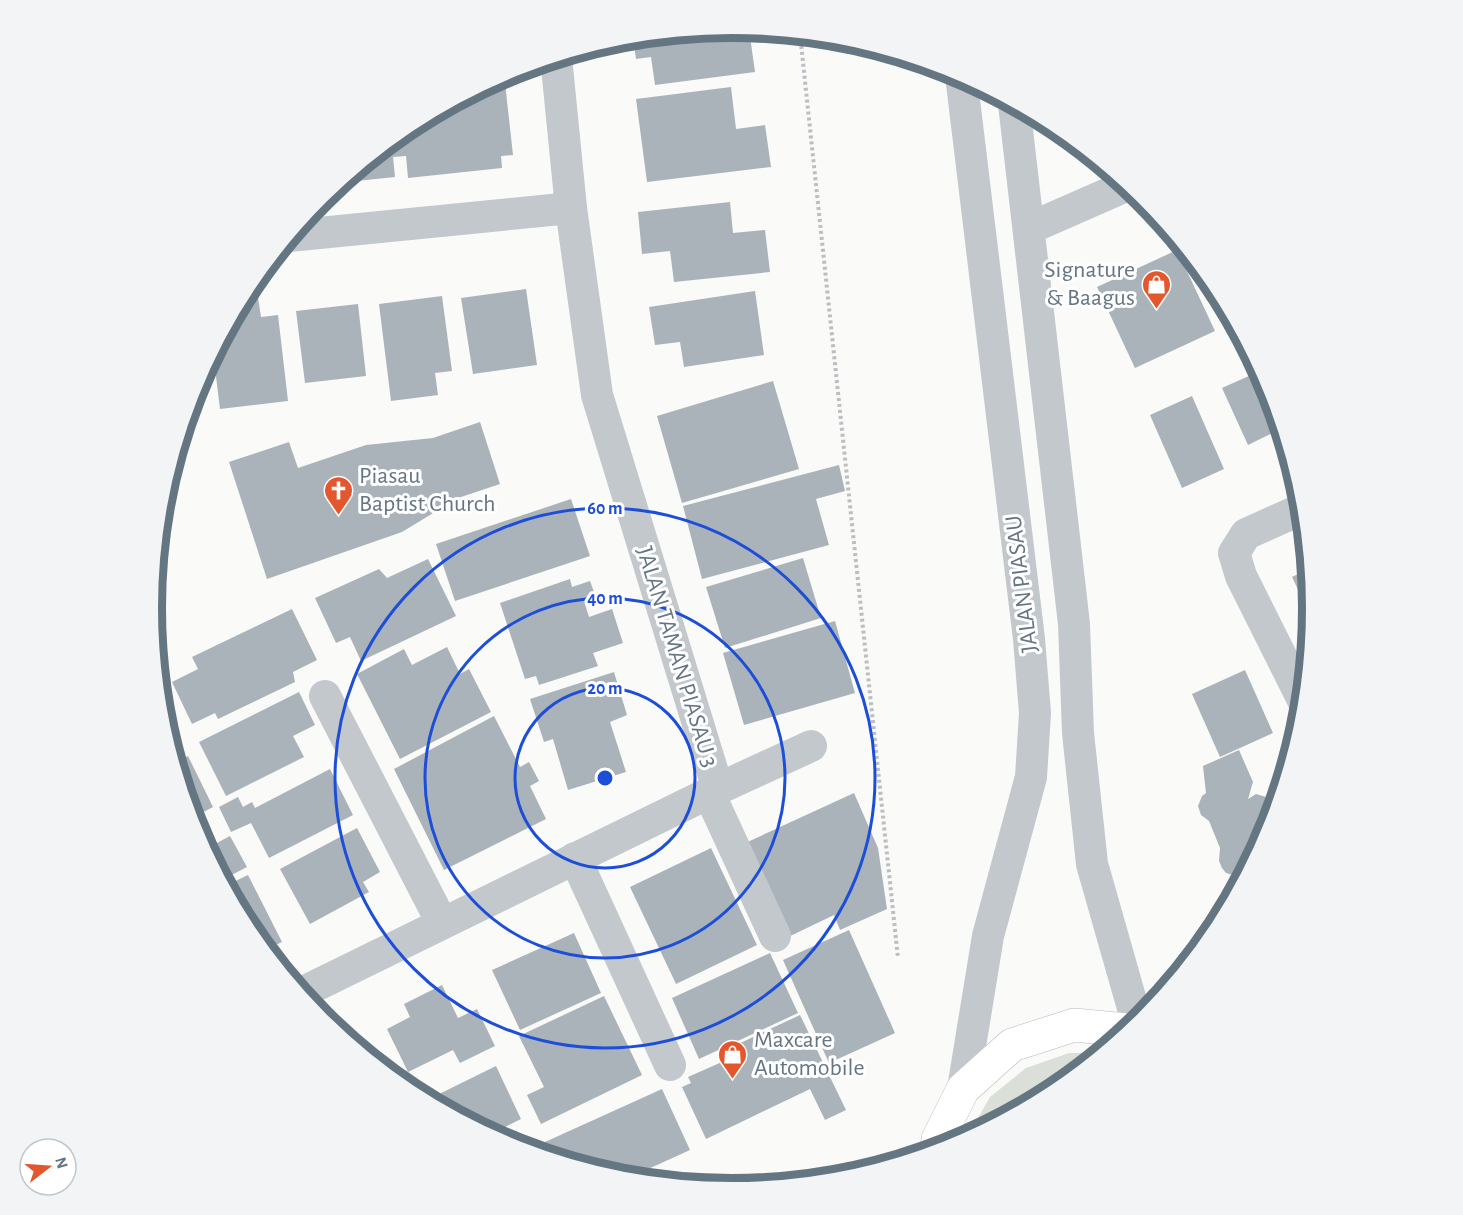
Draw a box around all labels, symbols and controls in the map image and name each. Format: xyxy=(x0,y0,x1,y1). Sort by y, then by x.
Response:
place label: Signature & Baagus xyxy=(1044,258,1135,310)
shop icon: Signature & Baagus xyxy=(1140,268,1172,310)
place label: Piasau Baptist Church xyxy=(359,464,496,516)
church icon: Piasau Baptist Church xyxy=(322,474,354,516)
text: 60 m xyxy=(587,500,623,518)
street label: JALAN PIASAU xyxy=(1002,514,1042,654)
street label: JALAN TAMAN PIASAU 3 xyxy=(632,544,722,770)
text: 40 m xyxy=(587,590,623,608)
text: 20 m xyxy=(587,680,623,698)
centre of rings xyxy=(595,768,615,788)
place label: Maxcare Automobile xyxy=(754,1028,865,1080)
shop icon: Maxcare Automobile xyxy=(717,1038,749,1080)
north arrow xyxy=(18,1137,78,1197)
text: N xyxy=(52,1155,71,1171)

